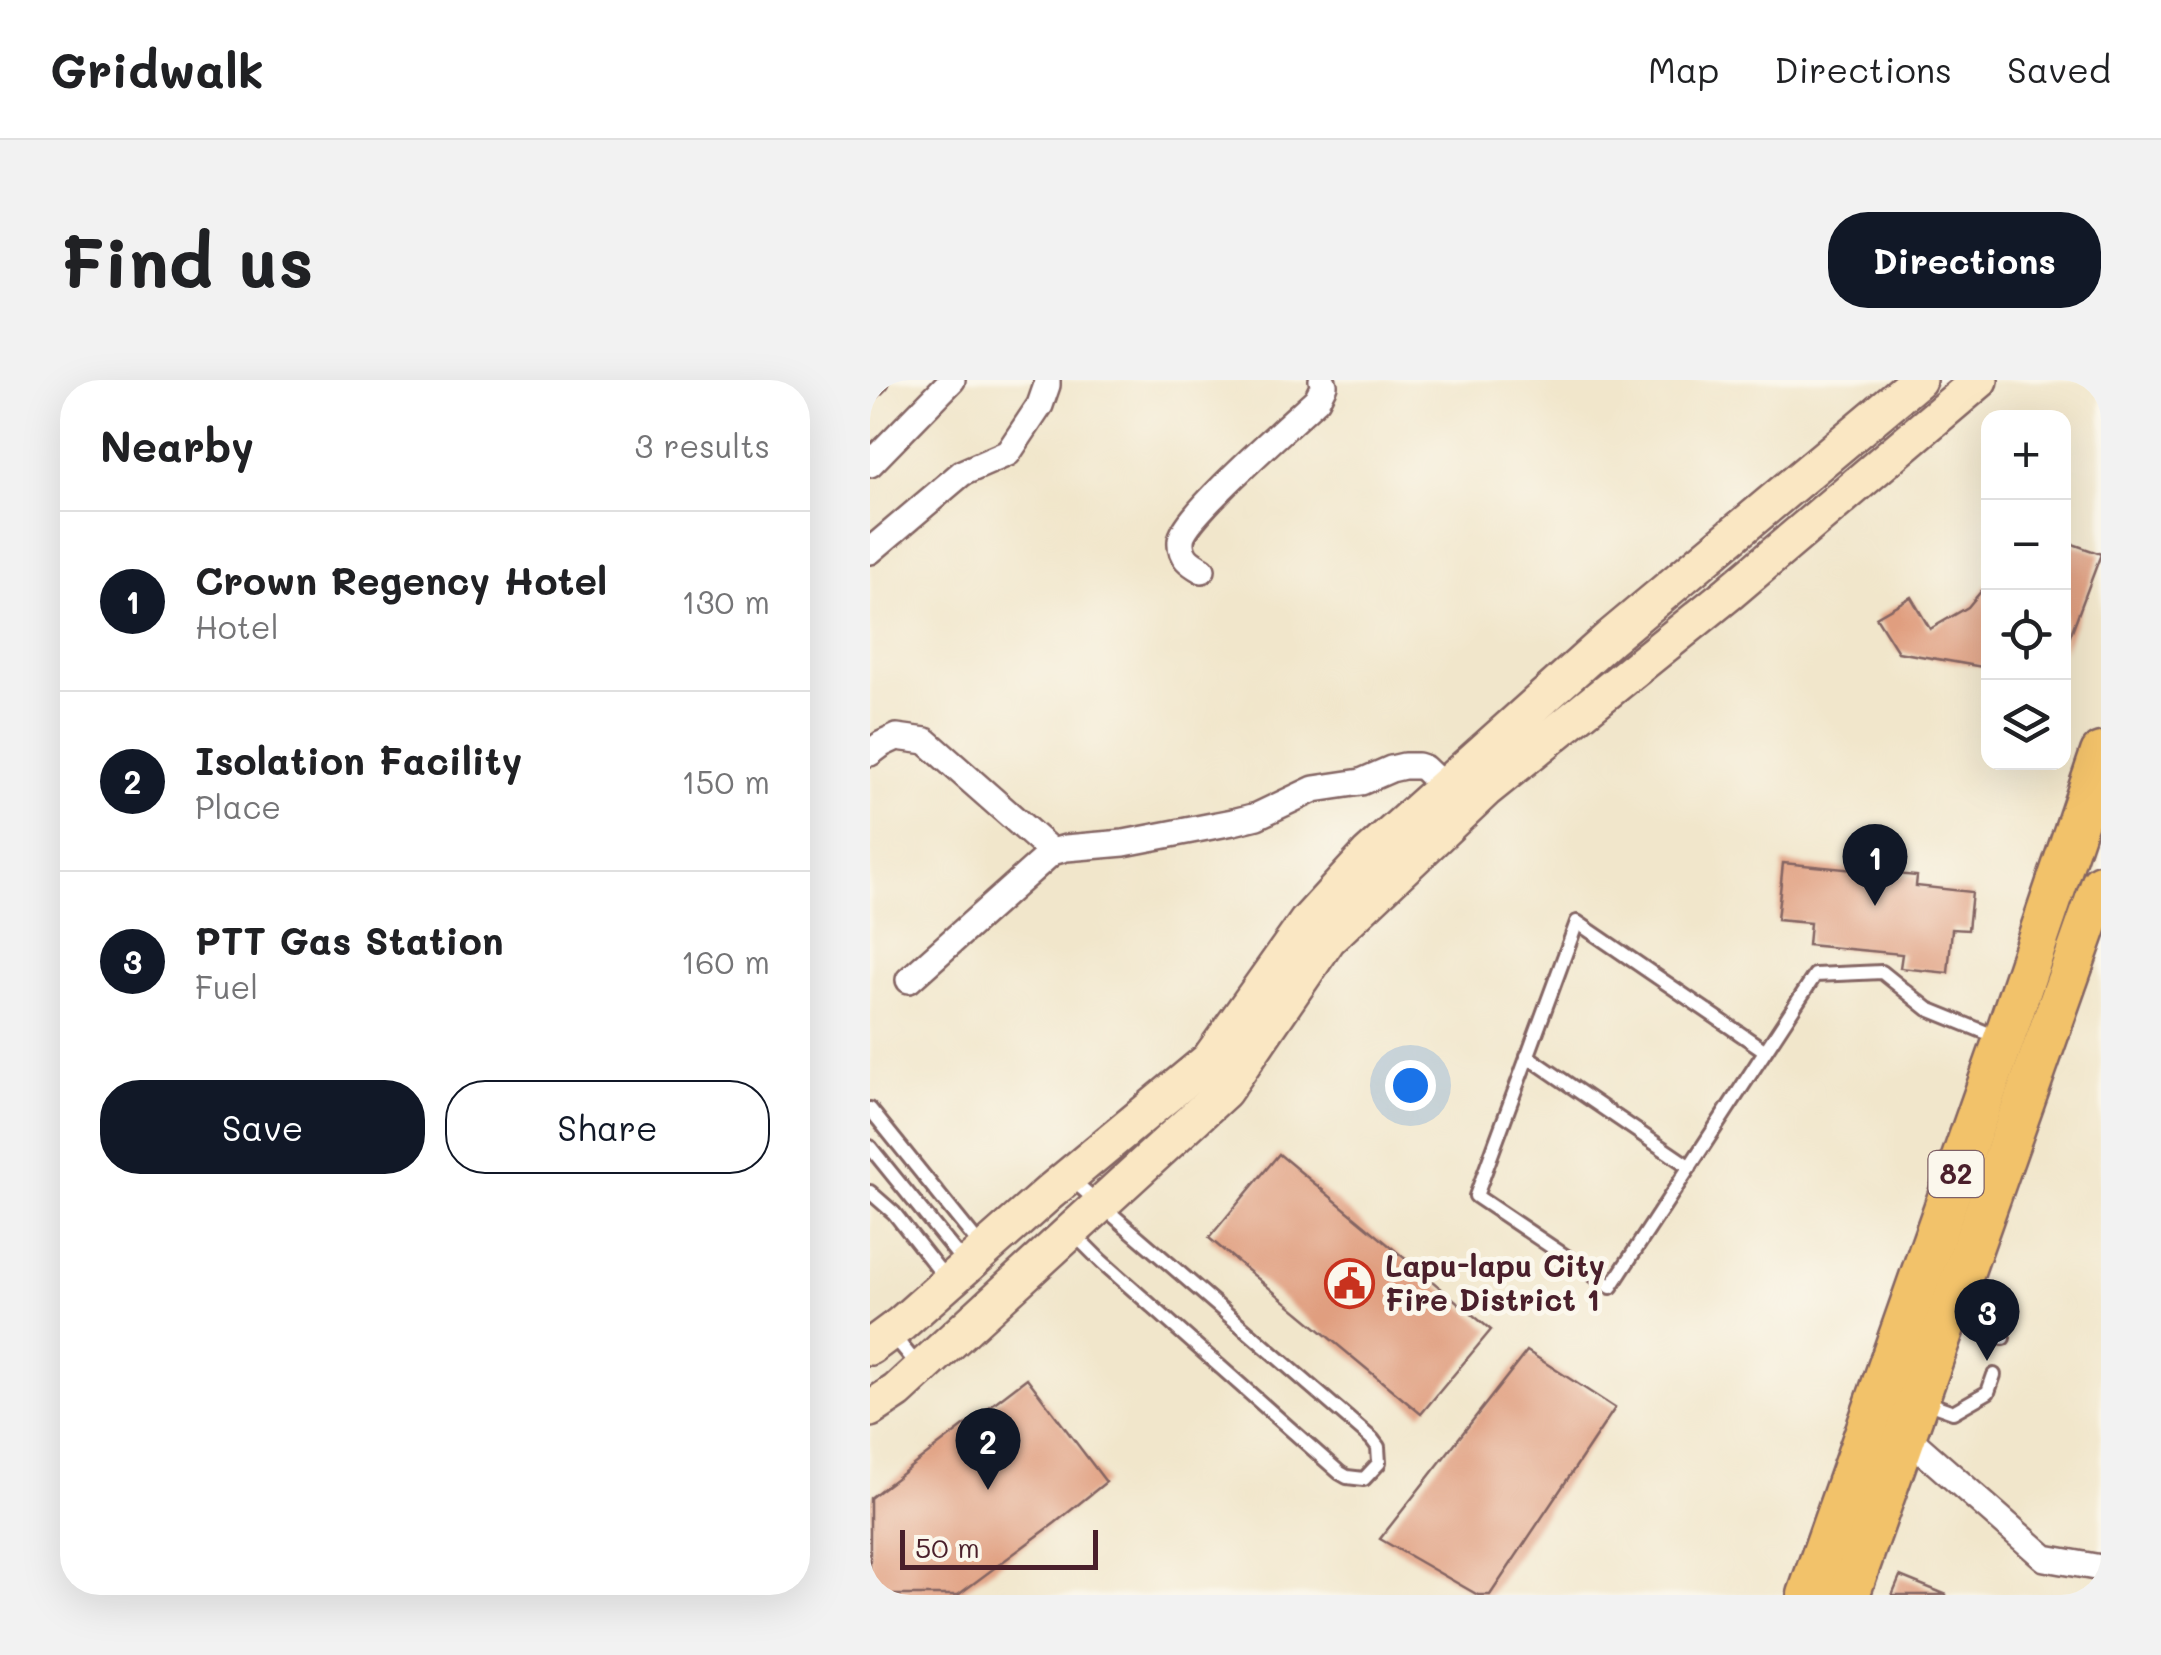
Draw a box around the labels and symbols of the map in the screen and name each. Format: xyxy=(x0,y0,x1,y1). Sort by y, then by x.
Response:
pin: 1 xyxy=(1842,824,1908,906)
your location xyxy=(1385,1060,1436,1111)
road number: 82 xyxy=(1928,1151,1984,1197)
place label: Lapu-lapu City Fire District 1 xyxy=(1385,1245,1605,1319)
public building icon: Lapu-lapu City Fire District 1 xyxy=(1324,1258,1376,1310)
pin: 3 xyxy=(1954,1278,2020,1361)
pin: 2 xyxy=(956,1408,1020,1490)
scale bar xyxy=(900,1525,1098,1570)

